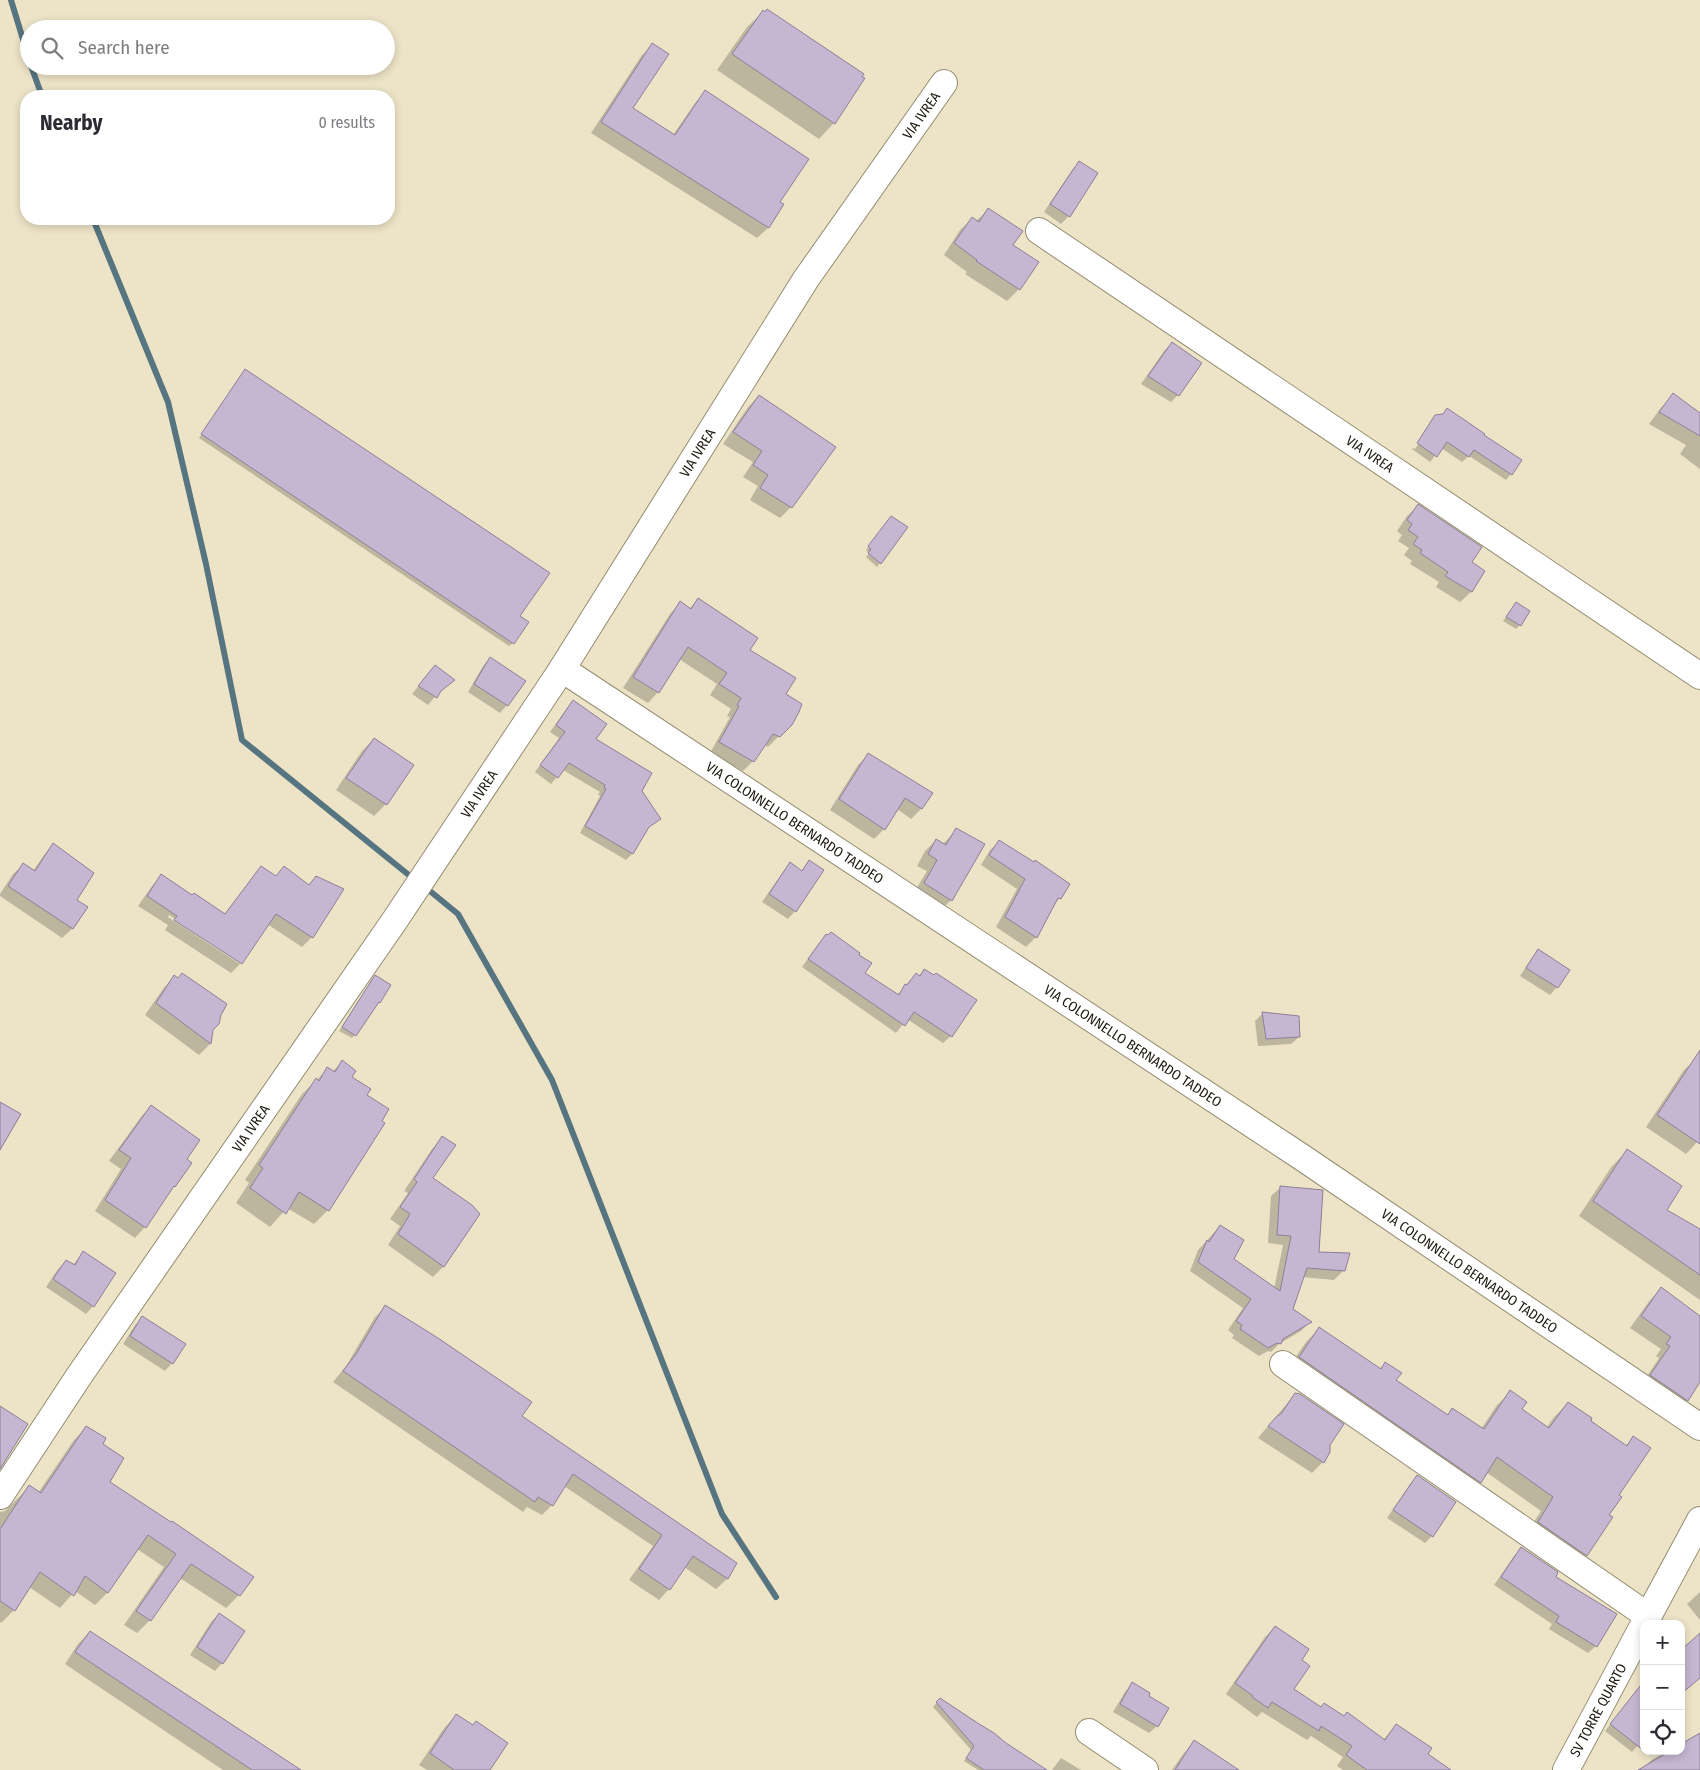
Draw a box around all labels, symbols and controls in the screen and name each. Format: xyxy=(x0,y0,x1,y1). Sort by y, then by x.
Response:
search box xyxy=(20,20,395,75)
icon: search xyxy=(38,34,66,62)
text: Search here xyxy=(78,36,170,59)
street label: VIA IVREA xyxy=(899,88,944,142)
text: Nearby xyxy=(40,110,102,136)
text: 0 results xyxy=(318,113,375,132)
street label: VIA IVREA xyxy=(676,425,719,480)
street label: VIA IVREA xyxy=(1343,432,1398,476)
street label: VIA COLONNELLO BERNARDO TADDEO xyxy=(703,758,887,887)
street label: VIA IVREA xyxy=(457,766,501,821)
street label: VIA COLONNELLO BERNARDO TADDEO xyxy=(1041,981,1225,1111)
street label: VIA IVREA xyxy=(228,1101,273,1155)
street label: VIA COLONNELLO BERNARDO TADDEO xyxy=(1378,1205,1561,1337)
map controls xyxy=(1640,1620,1685,1755)
button: + xyxy=(1640,1620,1685,1665)
street label: SV TORRE QUARTO xyxy=(1566,1660,1630,1760)
button: − xyxy=(1640,1665,1685,1710)
button: locate xyxy=(1640,1710,1685,1755)

